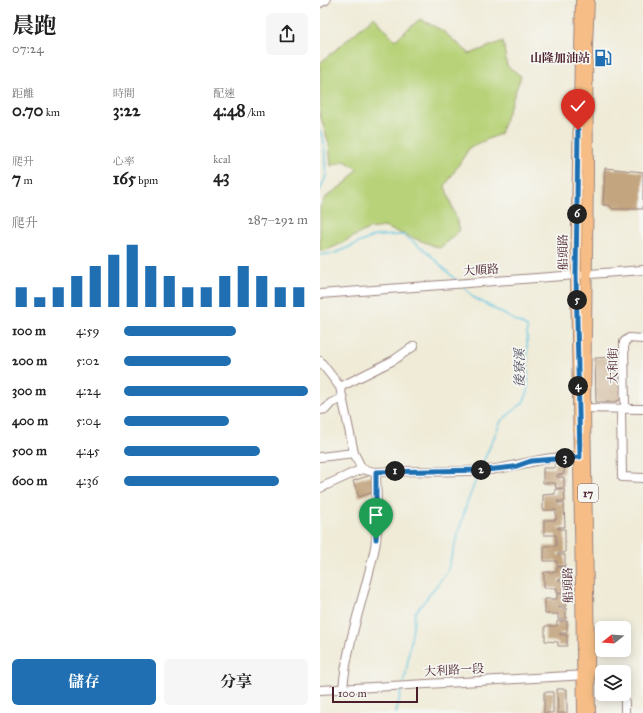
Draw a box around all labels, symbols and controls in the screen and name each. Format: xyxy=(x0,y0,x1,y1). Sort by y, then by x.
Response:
text: 晨跑 xyxy=(12,12,56,39)
button: share xyxy=(266,13,308,55)
text: 07:24 xyxy=(12,41,43,57)
fuel station icon: 山隆加油站 xyxy=(593,48,613,68)
place label: 山隆加油站 xyxy=(530,51,590,65)
text: 距離 xyxy=(12,87,34,100)
text: 時間 xyxy=(113,87,135,100)
text: 配速 xyxy=(213,87,235,100)
pin xyxy=(561,89,595,130)
icon: check xyxy=(567,95,589,117)
text: 0.70 xyxy=(12,100,43,121)
text: 3:22 xyxy=(113,100,140,121)
text: 4:48 xyxy=(213,100,246,121)
text: km xyxy=(43,106,60,119)
text: /km xyxy=(246,106,265,119)
text: kcal xyxy=(213,153,231,166)
text: 爬升 xyxy=(12,155,34,168)
text: 心率 xyxy=(113,155,135,168)
text: 43 xyxy=(213,166,230,187)
text: 7 xyxy=(12,168,21,189)
text: 165 xyxy=(113,168,136,189)
text: m xyxy=(21,174,33,187)
text: bpm xyxy=(136,174,158,187)
pin: 6 xyxy=(567,204,587,224)
text: 6 xyxy=(574,207,580,220)
text: 287–292 m xyxy=(247,212,308,228)
text: 爬升 xyxy=(12,215,38,231)
street label: 船頭路 xyxy=(556,234,570,270)
street label: 大順路 xyxy=(463,262,499,278)
pin: 5 xyxy=(567,290,587,310)
text: 5 xyxy=(574,293,580,306)
text: 100 m xyxy=(12,323,46,339)
text: 4:59 xyxy=(76,323,100,339)
water label: 後寮溪 xyxy=(512,347,528,388)
street label: 大和街 xyxy=(606,347,620,384)
text: 200 m xyxy=(12,353,47,369)
text: 5:02 xyxy=(76,353,99,369)
pin: 4 xyxy=(568,376,588,396)
text: 4 xyxy=(575,379,581,392)
text: 300 m xyxy=(12,383,46,399)
text: 4:24 xyxy=(76,383,100,399)
text: 400 m xyxy=(12,413,48,429)
text: 5:04 xyxy=(76,413,100,429)
text: 500 m xyxy=(12,443,47,459)
text: 4:45 xyxy=(76,443,100,459)
pin: 3 xyxy=(555,448,575,468)
text: 3 xyxy=(563,451,567,464)
pin: 2 xyxy=(471,460,491,480)
pin: 1 xyxy=(385,461,405,481)
text: 2 xyxy=(478,463,484,476)
text: 1 xyxy=(393,464,397,477)
text: 600 m xyxy=(12,473,48,489)
text: 4:36 xyxy=(76,473,98,489)
road number: 17 xyxy=(578,484,598,502)
pin xyxy=(359,498,393,539)
icon: arrive xyxy=(365,504,387,526)
street label: 船頭路 xyxy=(561,567,575,603)
north arrow xyxy=(595,621,631,657)
map controls xyxy=(595,621,631,701)
button: 儲存 xyxy=(12,659,156,705)
button: 分享 xyxy=(164,659,308,705)
street label: 大利路一段 xyxy=(424,661,484,679)
button: layers xyxy=(595,665,631,701)
scale bar xyxy=(332,685,418,704)
text: 100 m xyxy=(338,687,367,700)

